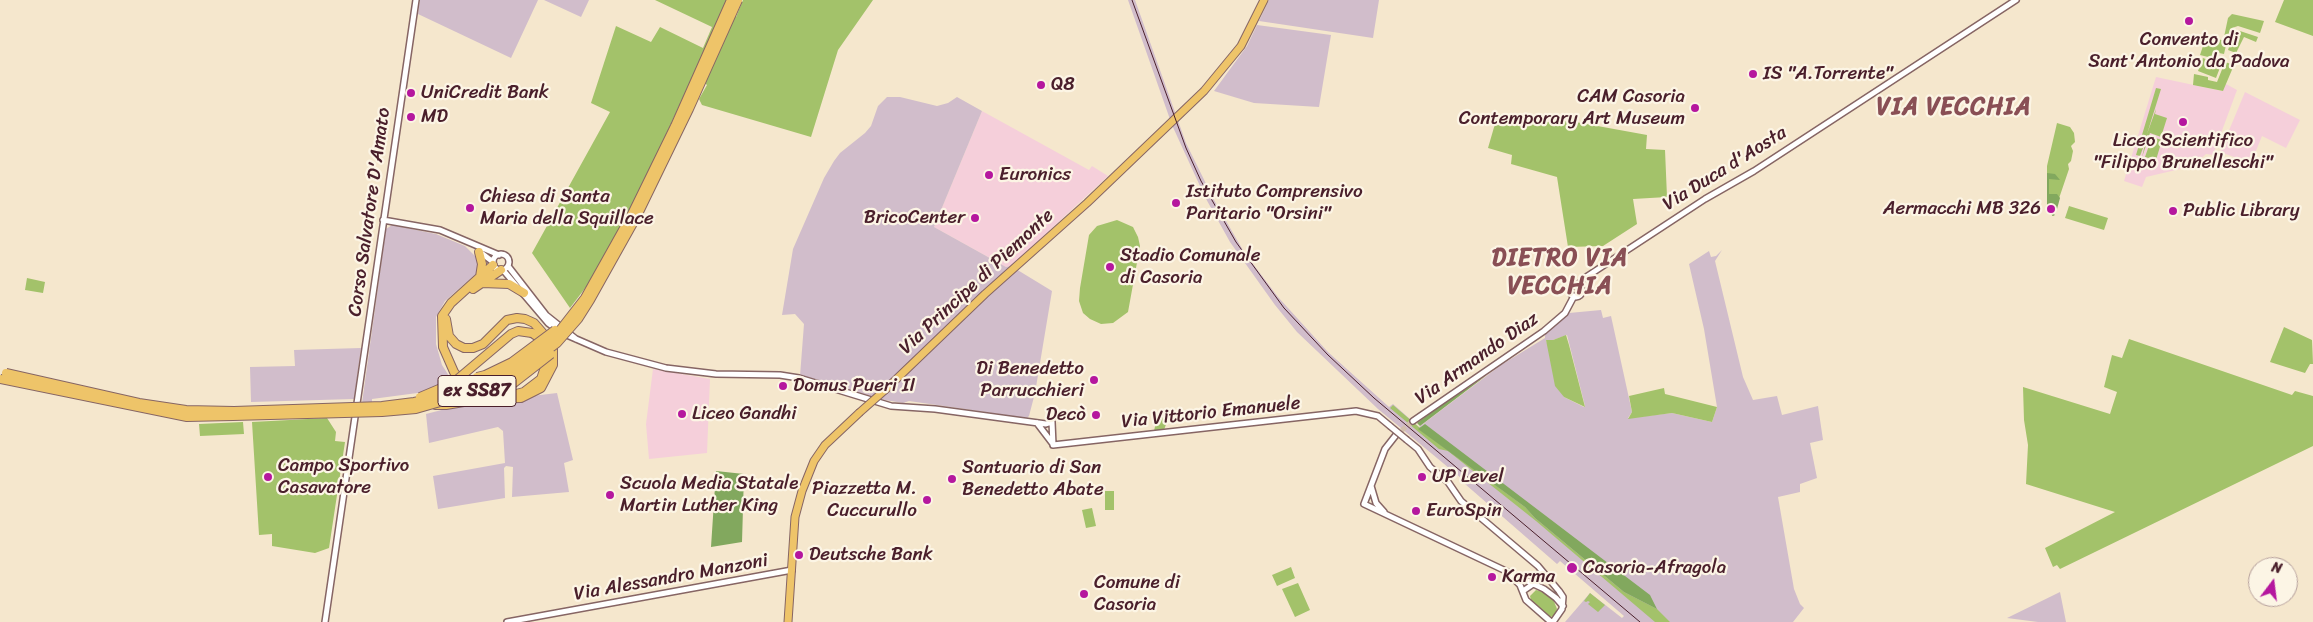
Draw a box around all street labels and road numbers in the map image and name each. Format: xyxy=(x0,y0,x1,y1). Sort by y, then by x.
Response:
street label: Corso Salvatore D'Amato xyxy=(344,106,396,318)
street label: Via Duca d'Aosta xyxy=(1659,122,1791,216)
street label: Via Principe di Piemonte xyxy=(895,204,1059,360)
street label: Via Armando Diaz xyxy=(1411,308,1543,410)
road number: ex SS87 xyxy=(438,376,516,406)
street label: Via Vittorio Emanuele xyxy=(1120,392,1302,434)
street label: Via Alessandro Manzoni xyxy=(572,550,770,606)

